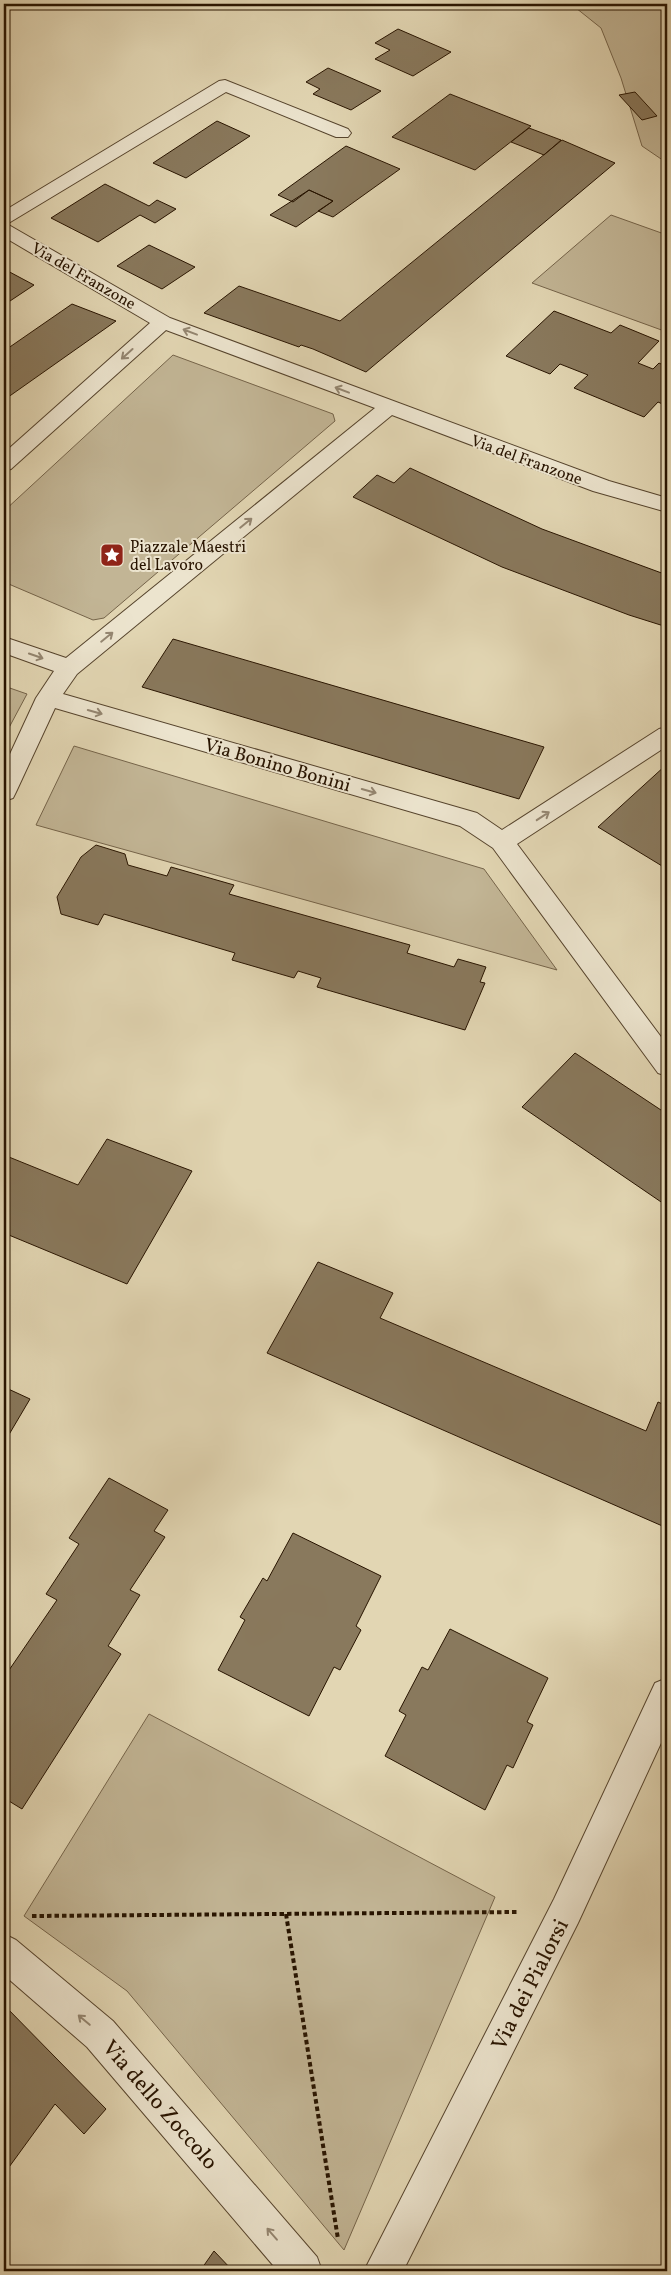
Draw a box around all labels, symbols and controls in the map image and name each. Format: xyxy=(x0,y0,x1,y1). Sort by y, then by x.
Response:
street label: Via del Franzone xyxy=(27,238,139,316)
one-way arrow xyxy=(183,327,198,336)
one-way arrow xyxy=(120,348,133,360)
one-way arrow xyxy=(335,385,350,394)
street label: Via del Franzone xyxy=(468,431,585,491)
one-way arrow xyxy=(239,518,252,529)
place label: Piazzale Maestri del Lavoro xyxy=(130,537,246,577)
place icon: Piazzale Maestri del Lavoro xyxy=(99,542,125,568)
one-way arrow xyxy=(100,632,113,643)
one-way arrow xyxy=(28,652,44,662)
one-way arrow xyxy=(87,707,103,717)
street label: Via Bonino Bonini xyxy=(201,733,354,799)
one-way arrow xyxy=(361,786,377,796)
one-way arrow xyxy=(535,810,549,820)
street label: Via dei Pialorsi xyxy=(485,1914,578,2056)
one-way arrow xyxy=(78,2015,91,2026)
street label: Via dello Zoccolo xyxy=(94,2034,224,2177)
one-way arrow xyxy=(266,2228,277,2241)

